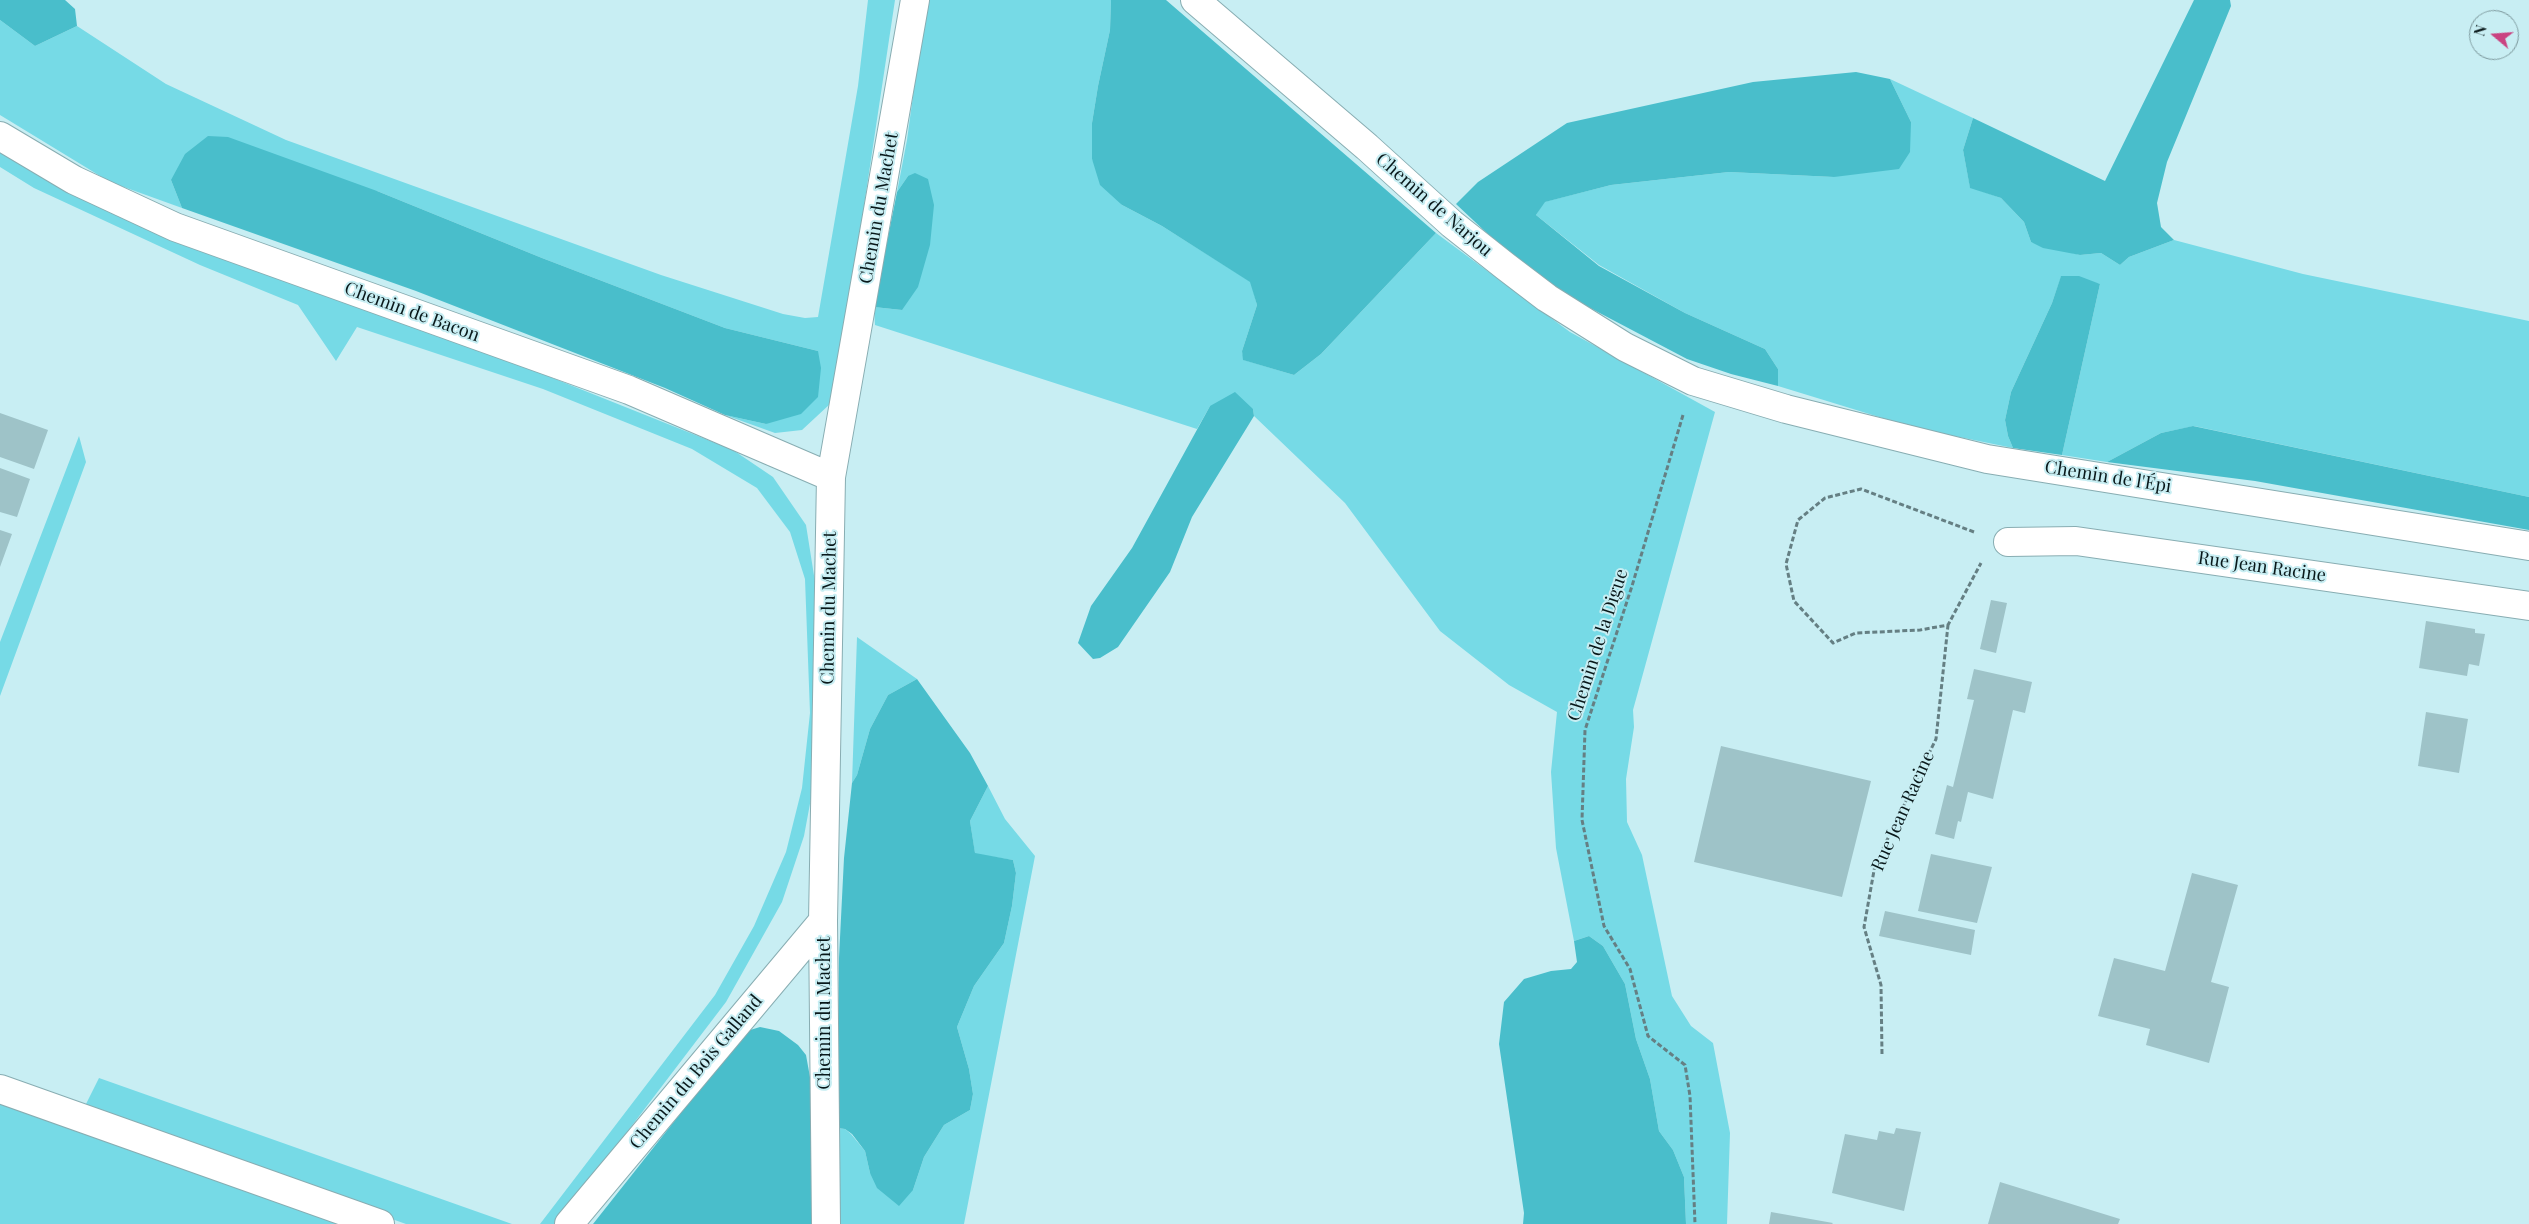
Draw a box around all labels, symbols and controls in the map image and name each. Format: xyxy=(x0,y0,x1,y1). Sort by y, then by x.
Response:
north arrow xyxy=(2469,10,2519,60)
text: N xyxy=(2470,23,2491,38)
street label: Chemin du Machet xyxy=(855,131,903,285)
street label: Chemin de Narjou xyxy=(1371,149,1497,261)
street label: Chemin de Bacon xyxy=(342,278,482,346)
street label: Chemin de l'Épi xyxy=(2043,456,2173,498)
street label: Chemin du Machet xyxy=(817,531,841,685)
street label: Rue Jean Racine xyxy=(2197,547,2327,587)
street label: Chemin de la Digue xyxy=(1563,566,1633,724)
street label: Rue Jean Racine xyxy=(1867,748,1939,874)
street label: Chemin du Machet xyxy=(813,936,835,1090)
street label: Chemin du Bois Galland xyxy=(625,990,767,1154)

